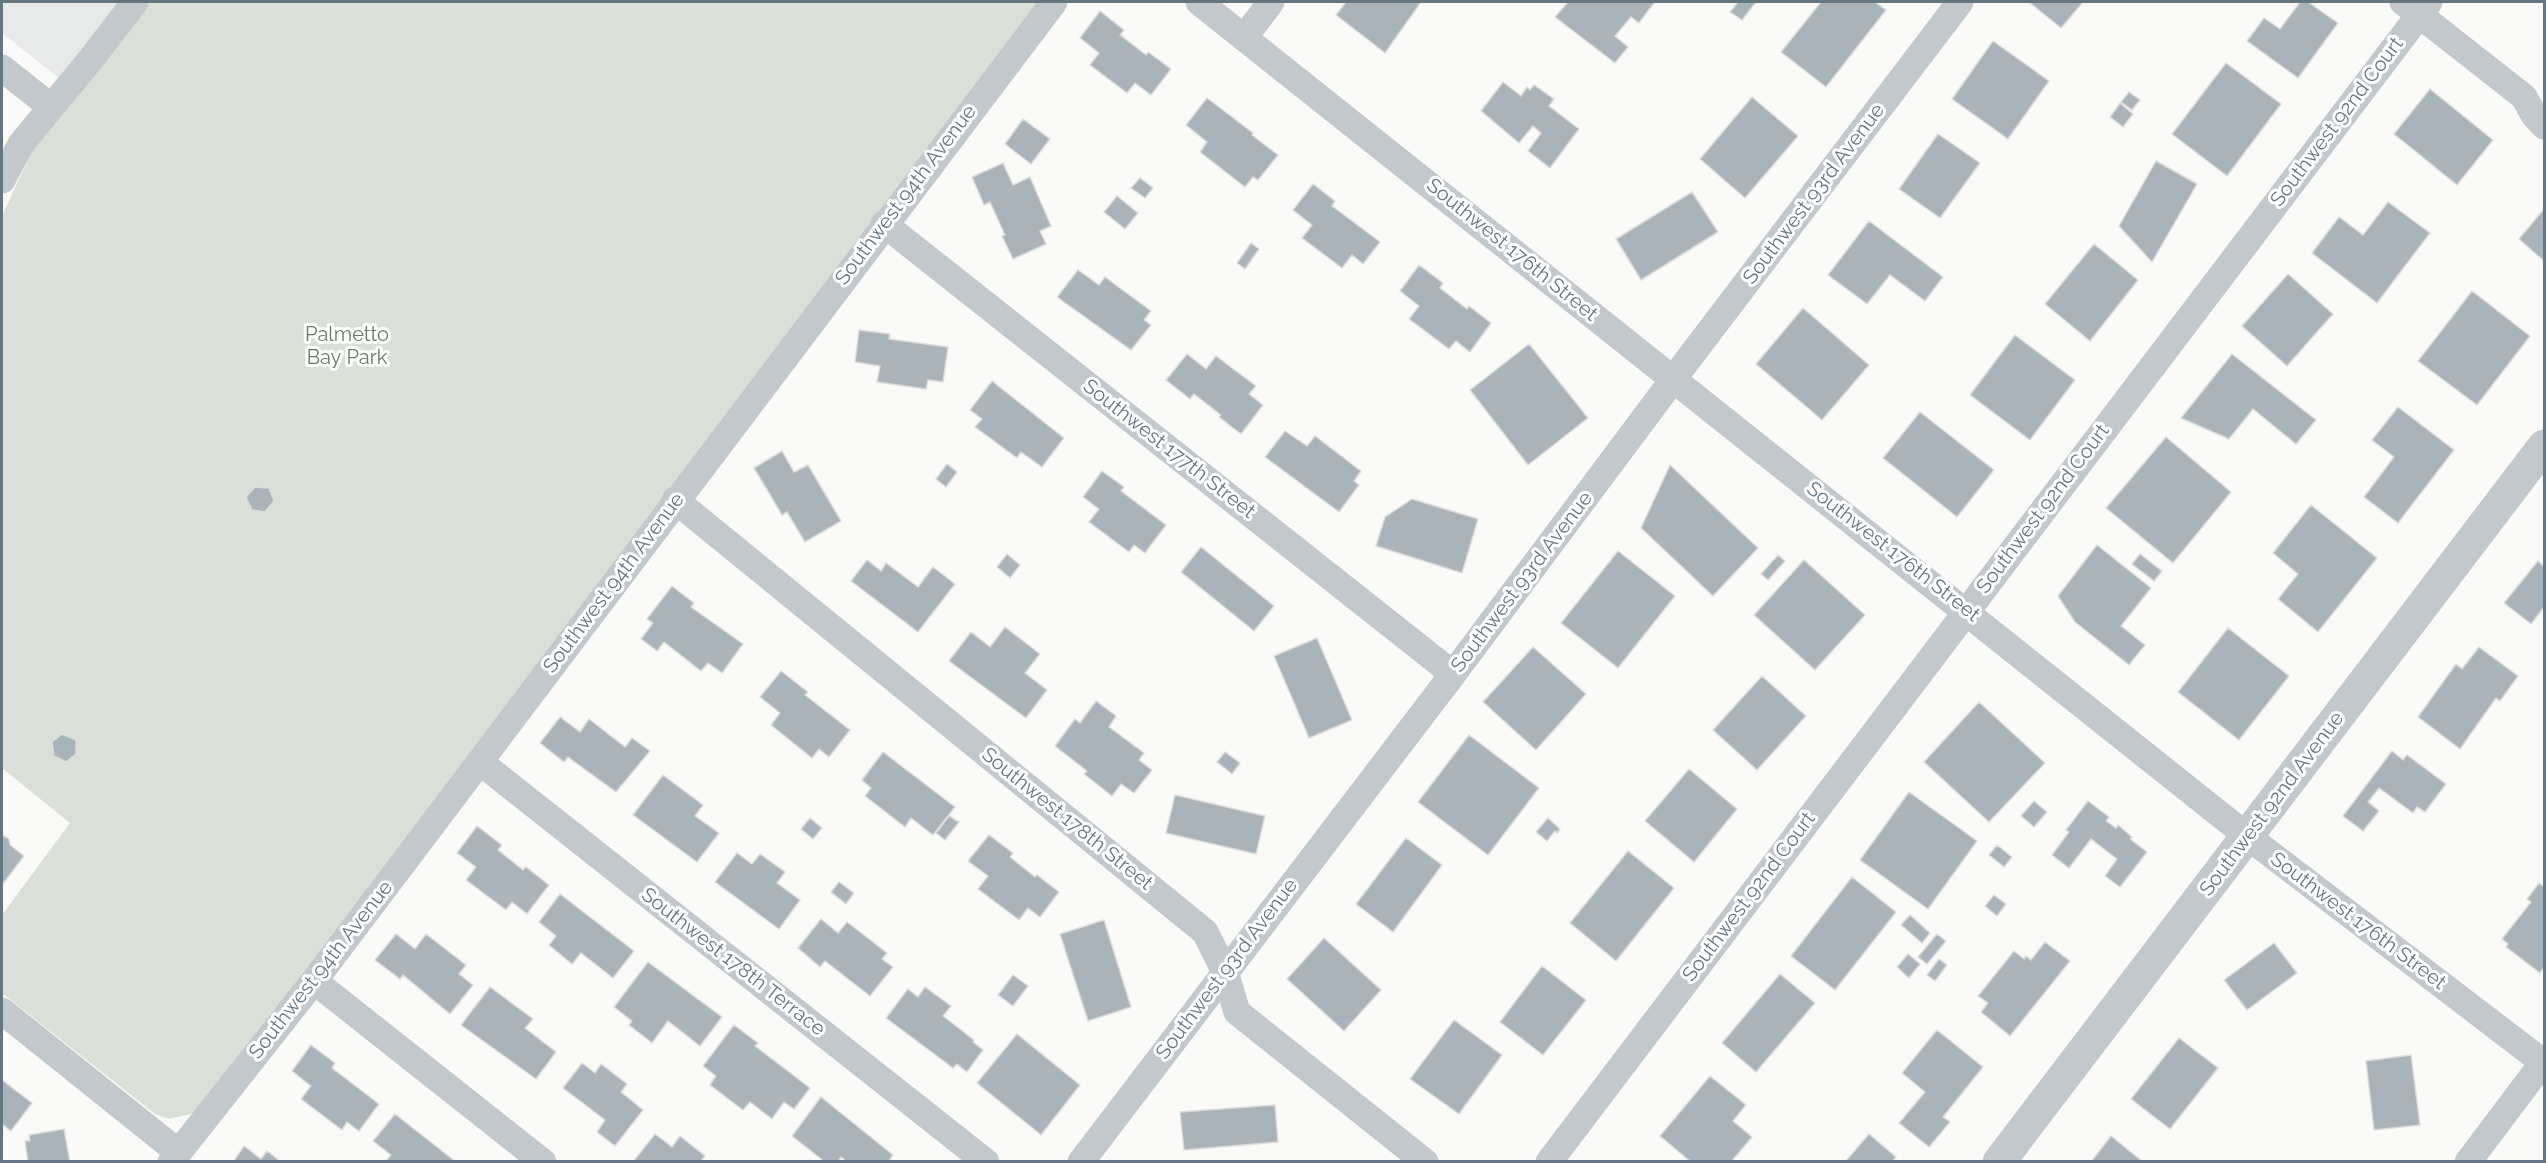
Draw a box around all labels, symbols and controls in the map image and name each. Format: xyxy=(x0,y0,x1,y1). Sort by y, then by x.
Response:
street label: Southwest 92nd Court xyxy=(2266,33,2408,211)
street label: Southwest 93rd Avenue xyxy=(1738,99,1890,289)
street label: Southwest 94th Avenue xyxy=(830,100,982,290)
street label: Southwest 176th Street xyxy=(1422,174,1602,326)
park label: Palmetto Bay Park xyxy=(305,323,389,370)
street label: Southwest 177th Street xyxy=(1078,374,1260,524)
street label: Southwest 92nd Court xyxy=(1972,420,2114,598)
street label: Southwest 176th Street xyxy=(1802,477,1984,627)
street label: Southwest 93rd Avenue xyxy=(1446,487,1598,677)
street label: Southwest 94th Avenue xyxy=(538,488,690,678)
street label: Southwest 92nd Avenue xyxy=(2195,707,2349,901)
street label: Southwest 178th Street xyxy=(977,743,1157,895)
street label: Southwest 92nd Court xyxy=(1678,808,1820,986)
street label: Southwest 176th Street xyxy=(2266,847,2450,995)
street label: Southwest 93rd Avenue xyxy=(1151,874,1303,1064)
street label: Southwest 94th Avenue xyxy=(244,876,398,1064)
street label: Southwest 178th Terrace xyxy=(636,883,830,1041)

